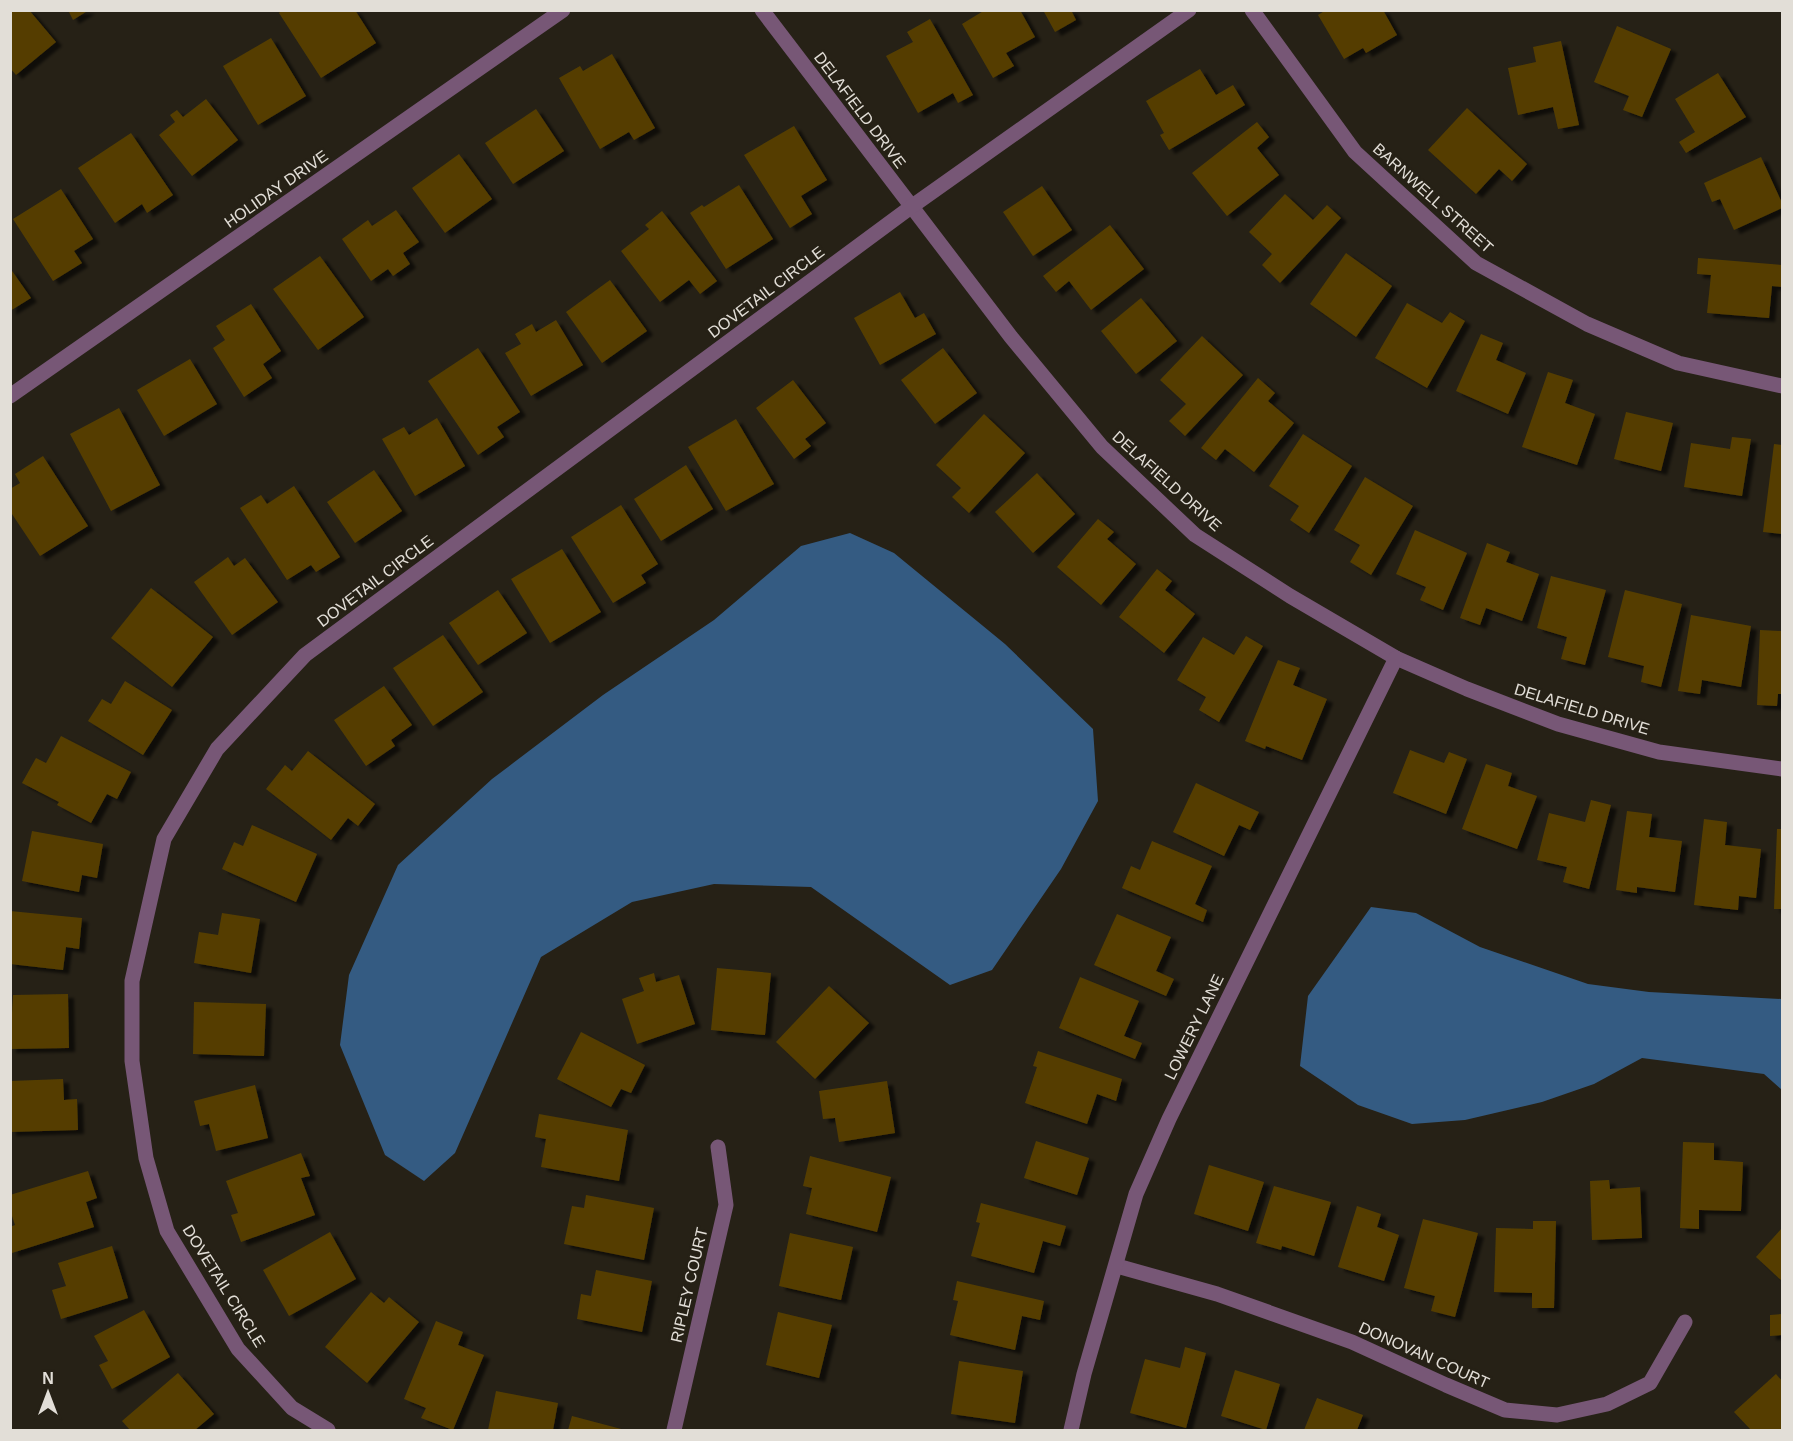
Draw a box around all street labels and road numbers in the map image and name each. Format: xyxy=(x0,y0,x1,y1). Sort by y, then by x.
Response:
street label: DELAFIELD DRIVE xyxy=(811,49,909,171)
street label: BARNWELL STREET xyxy=(1370,140,1496,256)
street label: HOLIDAY DRIVE xyxy=(221,147,331,231)
street label: DOVETAIL CIRCLE xyxy=(705,243,827,341)
street label: DELAFIELD DRIVE xyxy=(1109,428,1225,534)
street label: DOVETAIL CIRCLE xyxy=(314,532,436,630)
street label: DELAFIELD DRIVE xyxy=(1512,680,1652,738)
street label: LOWERY LANE xyxy=(1161,972,1227,1082)
street label: DOVETAIL CIRCLE xyxy=(180,1222,268,1350)
street label: RIPLEY COURT xyxy=(667,1226,711,1344)
street label: DONOVAN COURT xyxy=(1356,1319,1492,1391)

